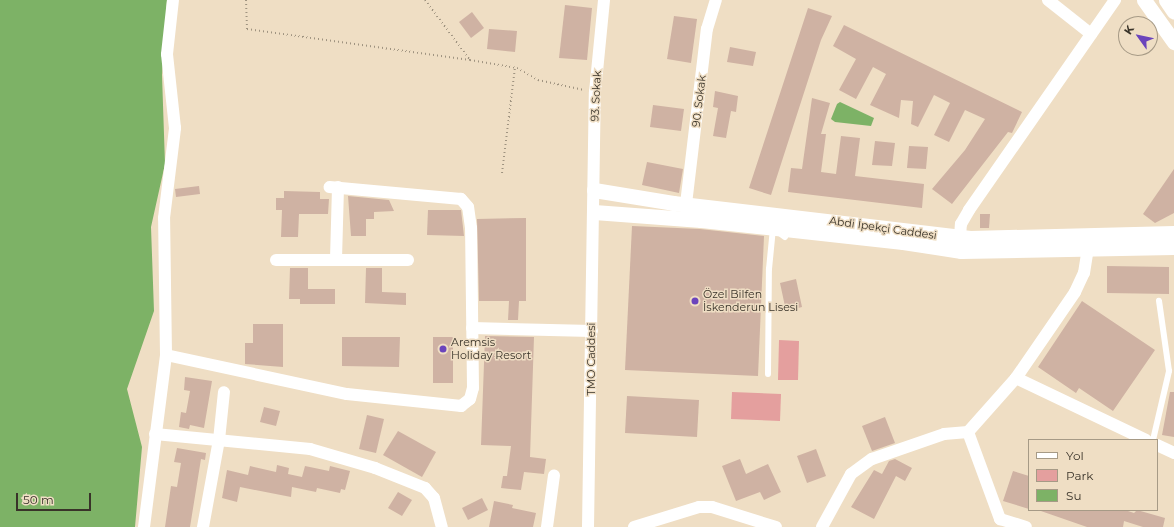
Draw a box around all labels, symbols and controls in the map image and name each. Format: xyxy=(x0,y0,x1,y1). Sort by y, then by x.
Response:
north arrow xyxy=(1118,16,1158,56)
text: K xyxy=(1121,23,1137,37)
street label: 93. Sokak xyxy=(588,70,604,122)
street label: 90. Sokak xyxy=(689,74,709,128)
street label: Abdi İpekçi Caddesi xyxy=(828,214,938,242)
place label: Özel Bilfen İskenderun Lisesi xyxy=(703,288,798,314)
marker: Özel Bilfen İskenderun Lisesi xyxy=(690,296,700,306)
street label: TMO Caddesi xyxy=(584,322,598,396)
place label: Aremsis Holiday Resort xyxy=(451,336,531,362)
marker: Aremsis Holiday Resort xyxy=(438,344,448,354)
legend xyxy=(1028,439,1158,511)
text: Yol xyxy=(1066,448,1084,463)
text: Park xyxy=(1066,468,1093,483)
scale bar xyxy=(18,485,93,511)
text: Su xyxy=(1066,488,1081,503)
text: 50 m xyxy=(23,492,54,507)

